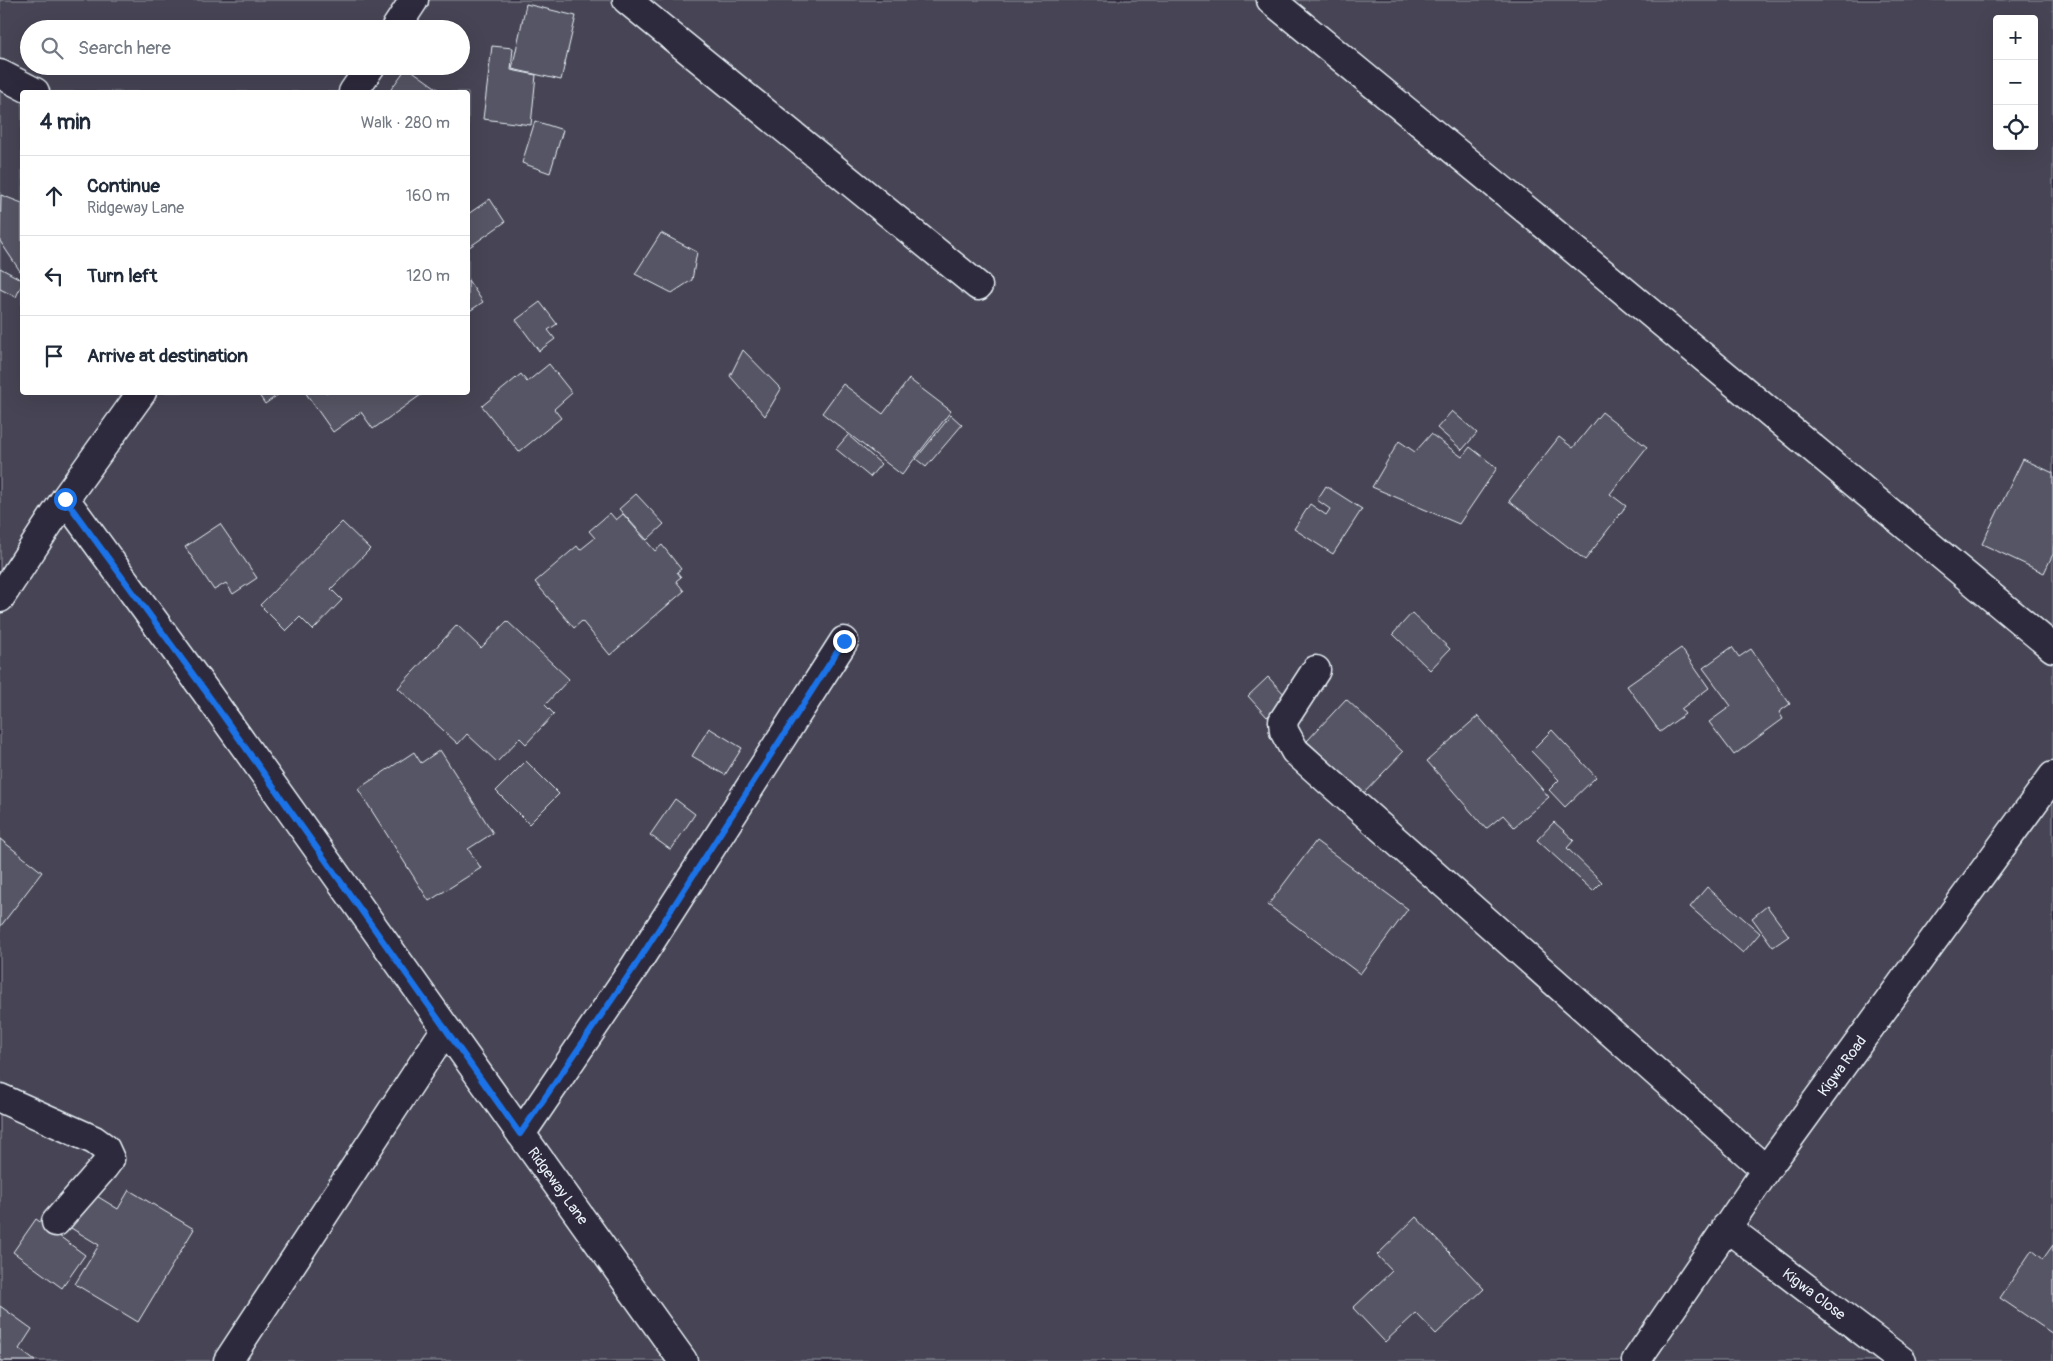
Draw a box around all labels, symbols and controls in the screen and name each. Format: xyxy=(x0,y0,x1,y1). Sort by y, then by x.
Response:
map controls xyxy=(1993,15,2038,150)
button: + xyxy=(1993,15,2038,60)
search box xyxy=(20,20,470,75)
icon: search xyxy=(38,34,66,62)
text: Search here xyxy=(78,36,171,60)
button: − xyxy=(1993,60,2038,105)
button: locate xyxy=(1993,105,2038,150)
text: 4 min xyxy=(40,109,91,136)
text: Walk · 280 m xyxy=(361,113,450,133)
text: Continue xyxy=(87,174,160,198)
icon: ahead xyxy=(40,182,68,210)
text: 160 m xyxy=(406,186,450,206)
text: Ridgeway Lane xyxy=(87,198,184,218)
icon: left xyxy=(40,262,68,290)
text: Turn left xyxy=(87,264,157,288)
text: 120 m xyxy=(406,266,450,286)
icon: arrive xyxy=(40,342,68,370)
text: Arrive at destination xyxy=(87,344,248,368)
route start xyxy=(54,488,77,511)
route end xyxy=(833,630,856,653)
street label: Kigwa Road xyxy=(1814,1032,1871,1100)
street label: Ridgeway Lane xyxy=(523,1144,592,1229)
street label: Kigwa Close xyxy=(1778,1264,1850,1325)

